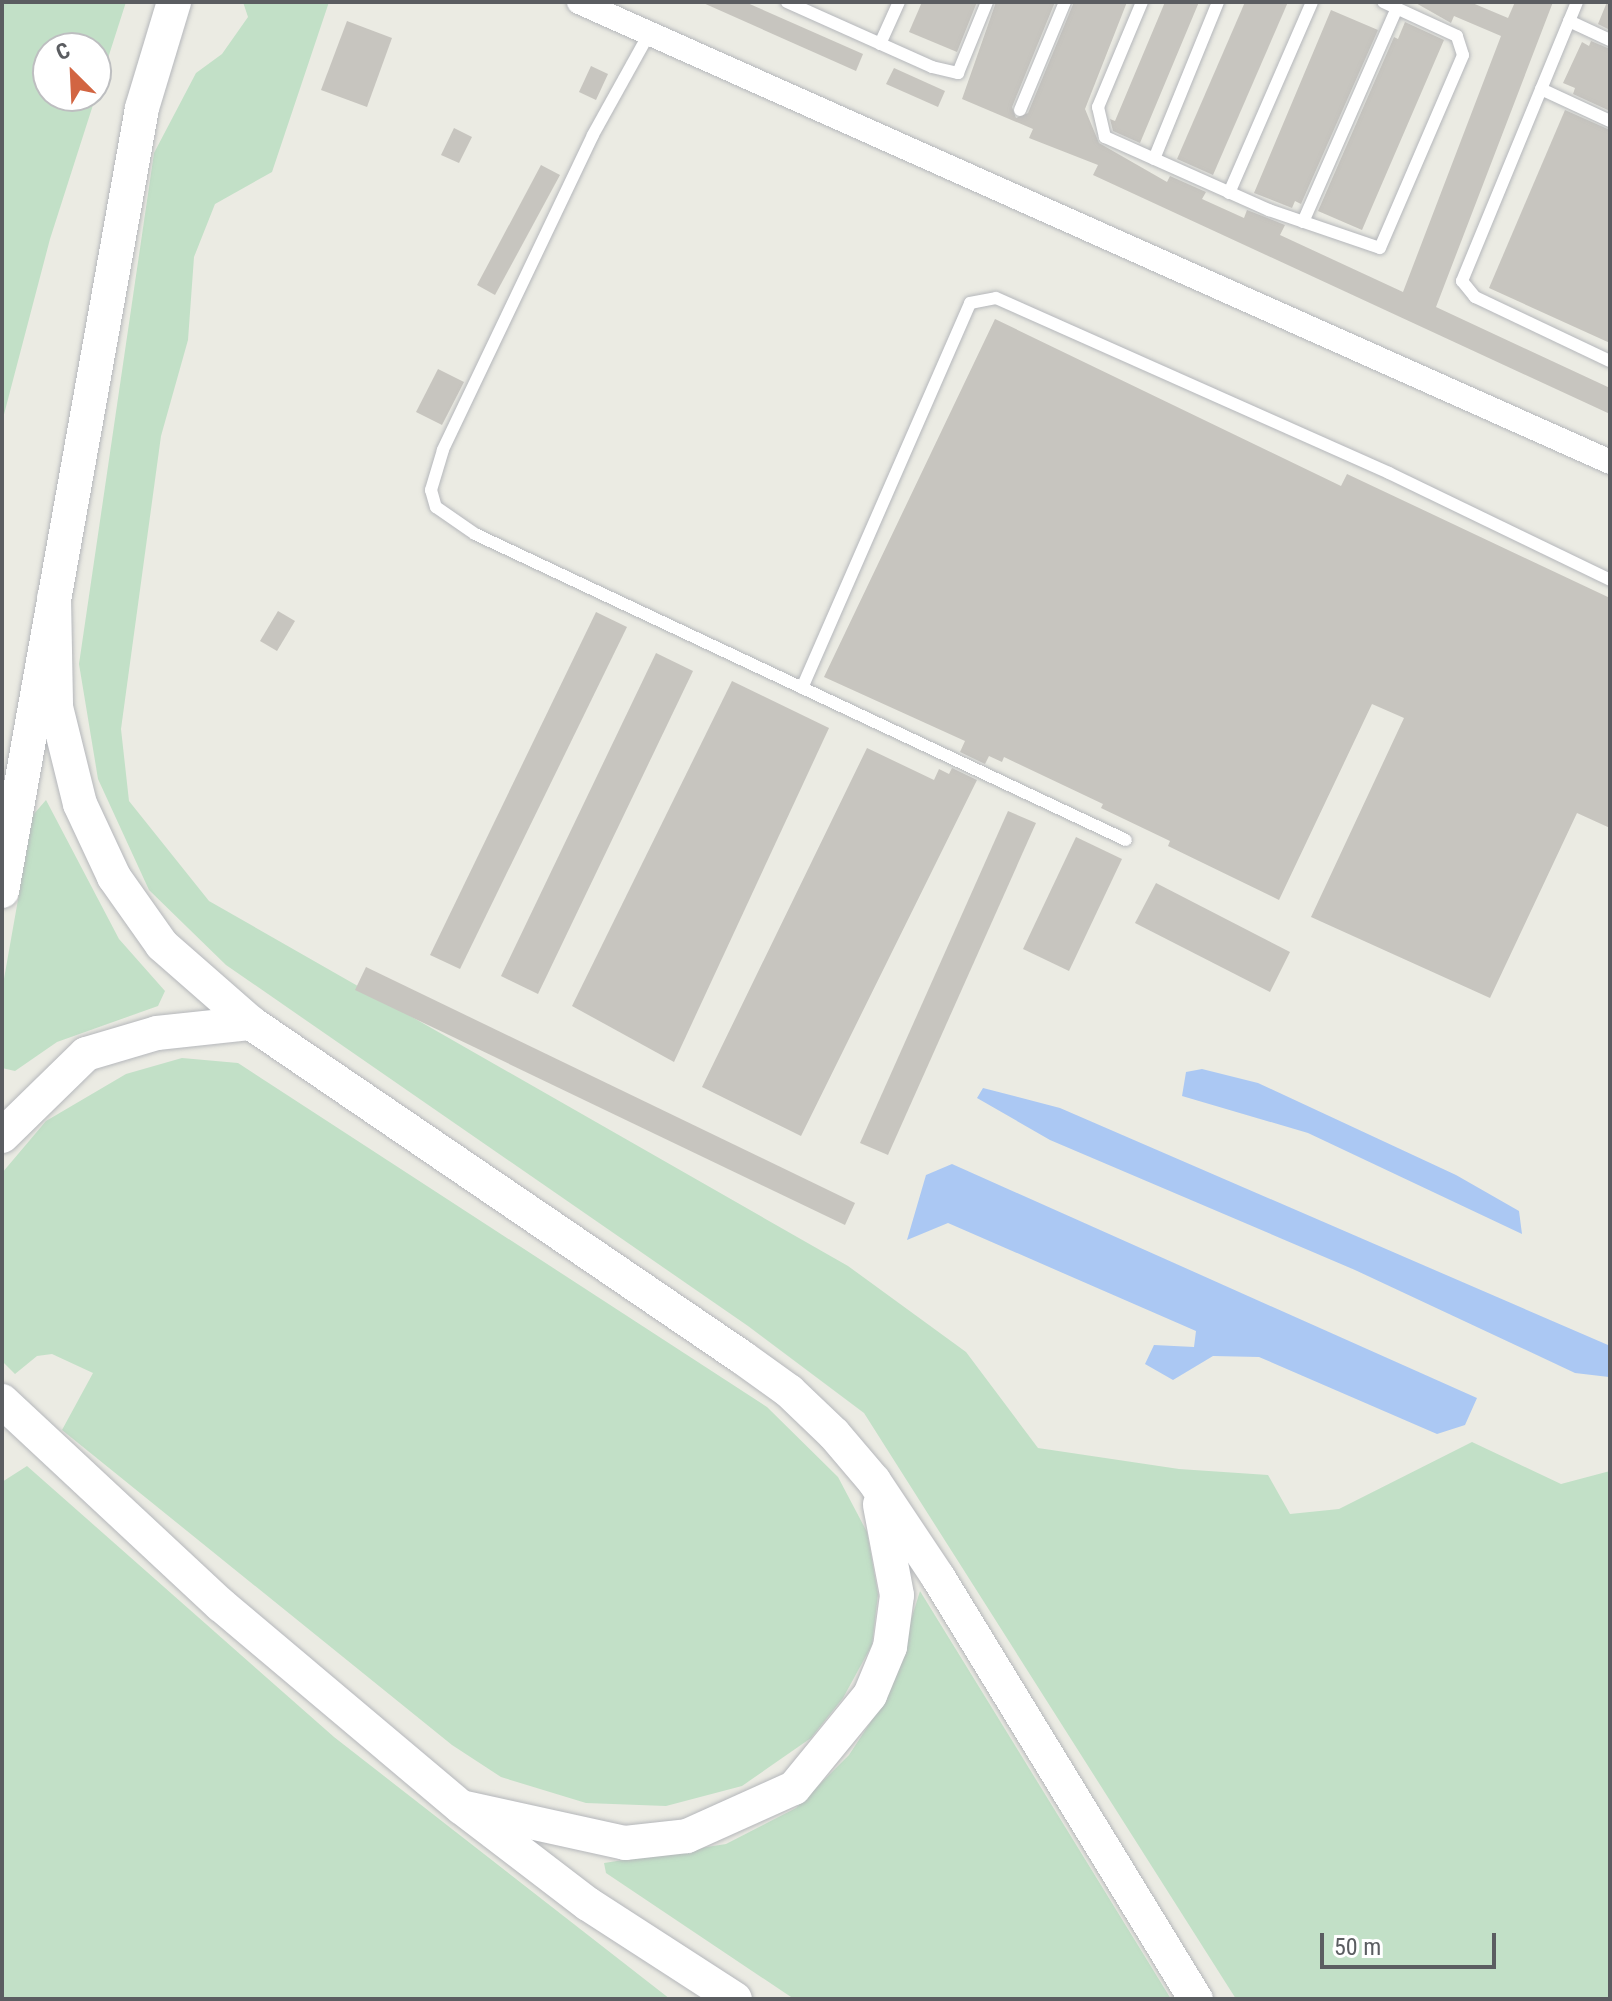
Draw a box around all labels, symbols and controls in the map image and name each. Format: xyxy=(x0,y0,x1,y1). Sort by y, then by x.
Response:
north arrow xyxy=(32,32,112,112)
text: С xyxy=(52,37,74,65)
scale bar xyxy=(1324,1917,1500,1967)
text: 50 m xyxy=(1334,1933,1381,1961)

